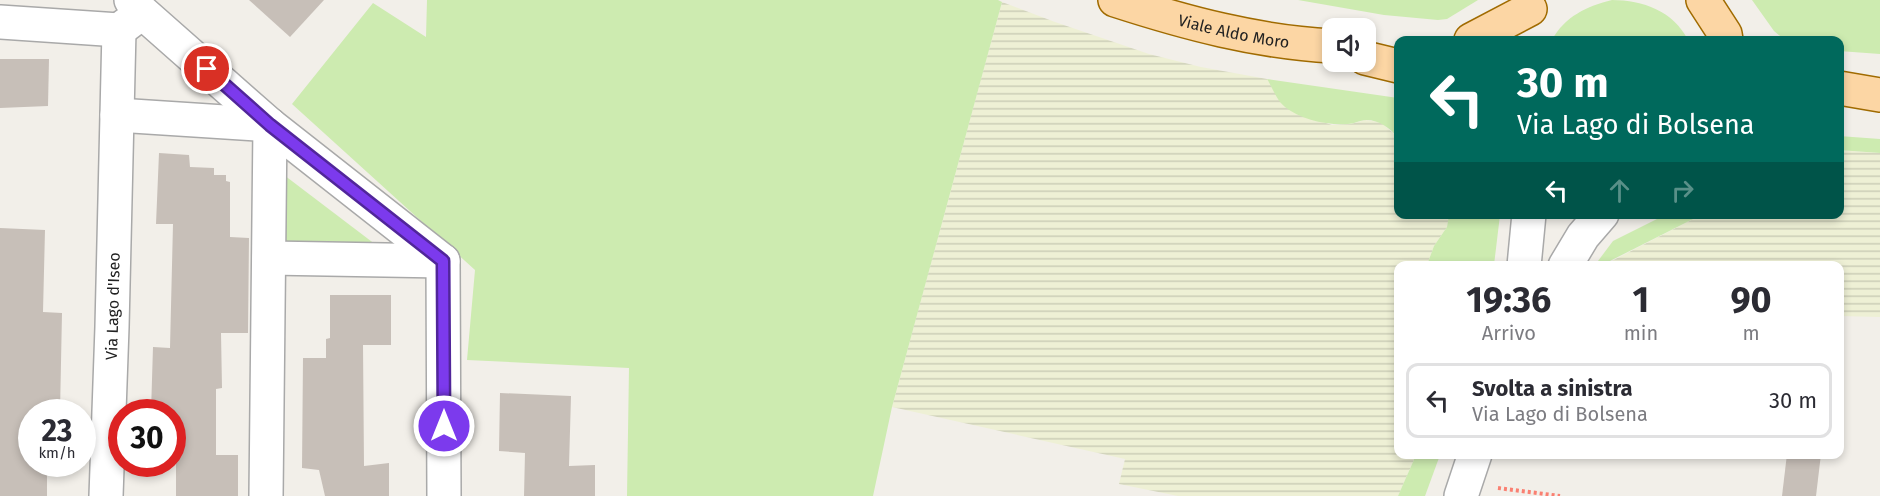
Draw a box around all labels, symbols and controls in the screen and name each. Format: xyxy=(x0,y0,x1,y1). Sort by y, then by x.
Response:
street label: Viale Aldo Moro xyxy=(1176,10,1291,52)
map controls xyxy=(1322,18,1376,72)
button: sound xyxy=(1322,18,1376,72)
pin xyxy=(181,43,232,94)
icon: arrive xyxy=(190,52,223,85)
text: 30 m xyxy=(1517,58,1609,108)
icon: left xyxy=(1418,60,1496,138)
text: Via Lago di Bolsena xyxy=(1517,109,1754,141)
icon: left xyxy=(1540,174,1573,207)
icon: ahead xyxy=(1603,174,1636,207)
icon: right xyxy=(1666,174,1699,207)
street label: Via Lago d'Iseo xyxy=(102,252,124,360)
text: 19:36 xyxy=(1466,278,1551,322)
text: 1 xyxy=(1633,278,1649,322)
text: 90 xyxy=(1730,278,1772,322)
text: Arrivo xyxy=(1482,321,1536,345)
text: min xyxy=(1624,321,1658,345)
text: m xyxy=(1743,321,1760,345)
text: Svolta a sinistra xyxy=(1472,375,1633,402)
icon: left xyxy=(1421,384,1454,417)
text: 30 m xyxy=(1769,387,1817,414)
position arrow xyxy=(412,394,476,458)
speed limit sign: 30 xyxy=(108,399,186,477)
text: Via Lago di Bolsena xyxy=(1472,402,1648,426)
text: 23 xyxy=(42,413,72,449)
text: km/h xyxy=(38,444,76,462)

